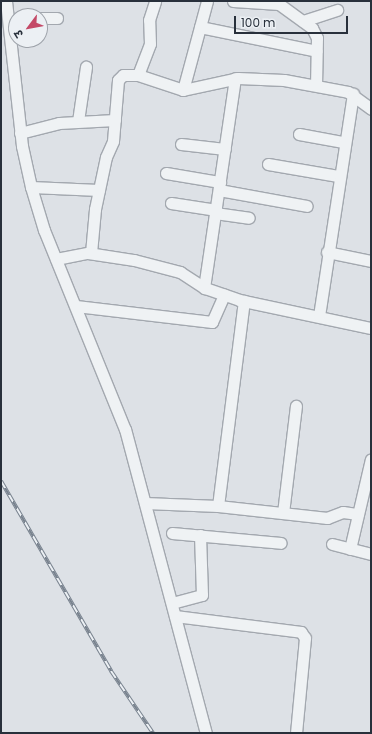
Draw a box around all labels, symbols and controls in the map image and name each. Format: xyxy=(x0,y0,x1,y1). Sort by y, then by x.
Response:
north arrow xyxy=(8,8,48,48)
scale bar xyxy=(236,8,350,34)
text: 100 m xyxy=(241,14,275,31)
text: उ xyxy=(10,27,27,41)

